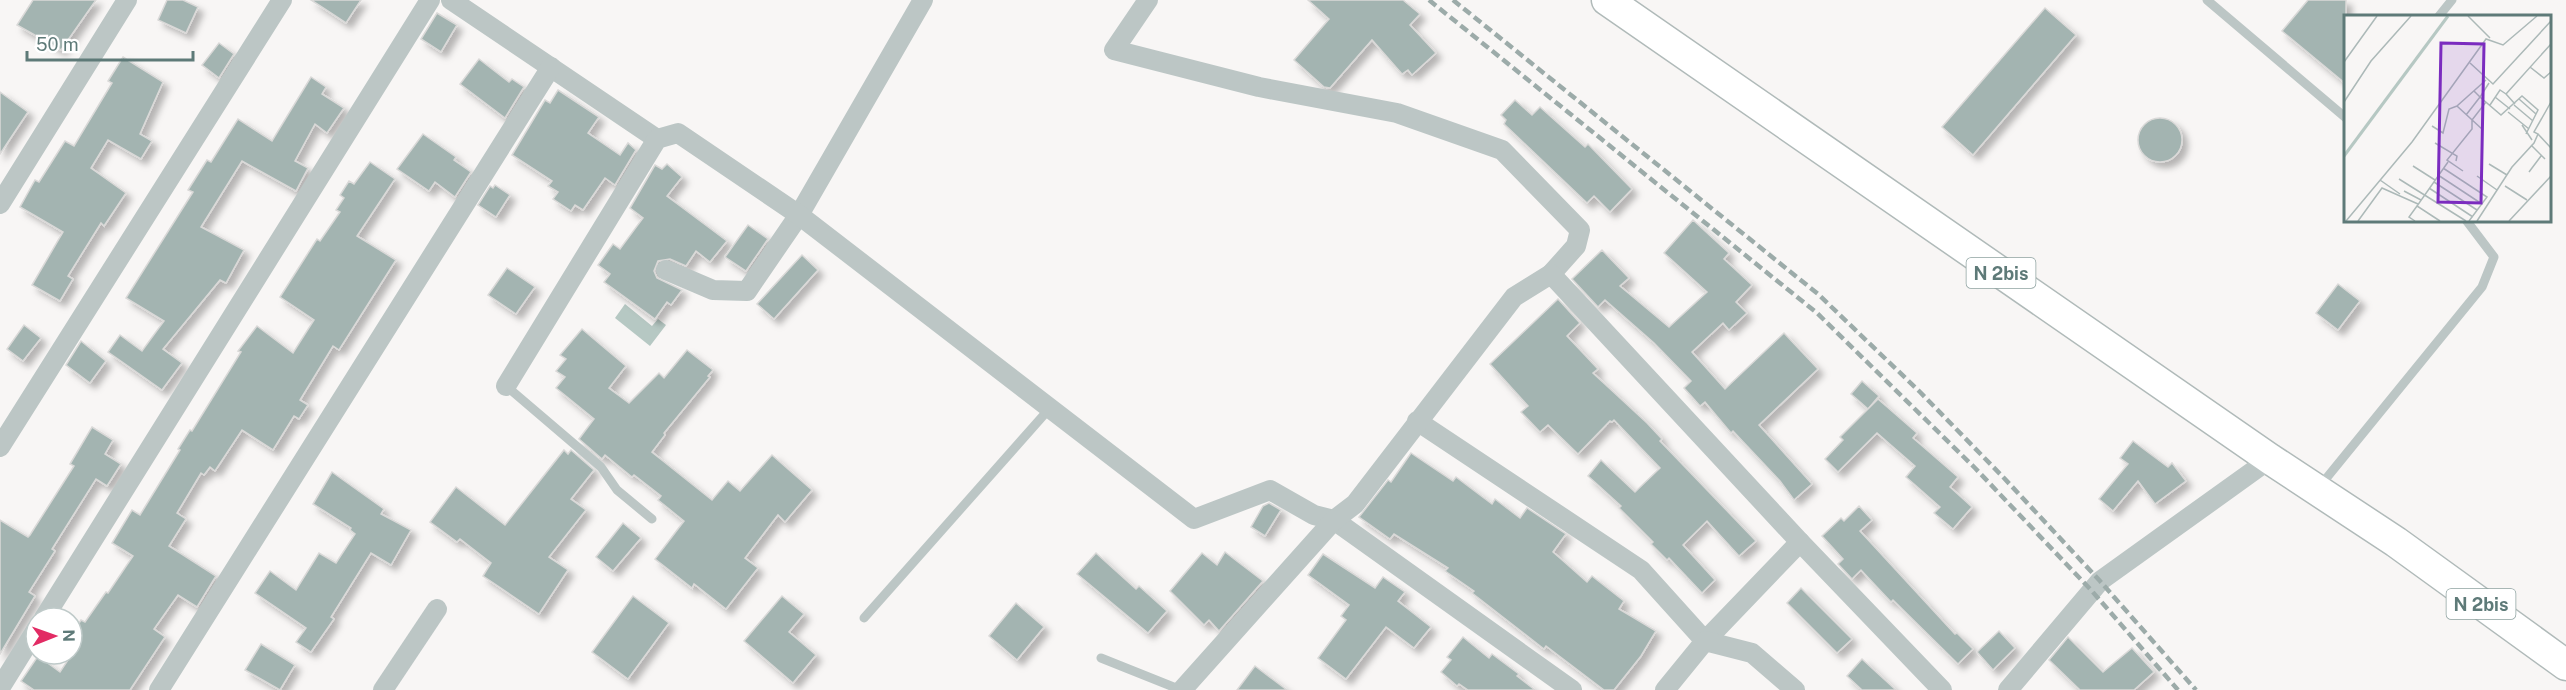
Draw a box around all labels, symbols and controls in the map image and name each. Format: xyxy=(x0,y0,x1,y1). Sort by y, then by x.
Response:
inset map xyxy=(2344,15,2551,222)
scale bar xyxy=(27,24,194,62)
text: 50 m xyxy=(36,34,79,55)
road number: N 2bis xyxy=(1966,258,2036,288)
road number: N 2bis xyxy=(2446,589,2516,619)
north arrow xyxy=(24,606,84,666)
text: N xyxy=(59,629,78,642)

